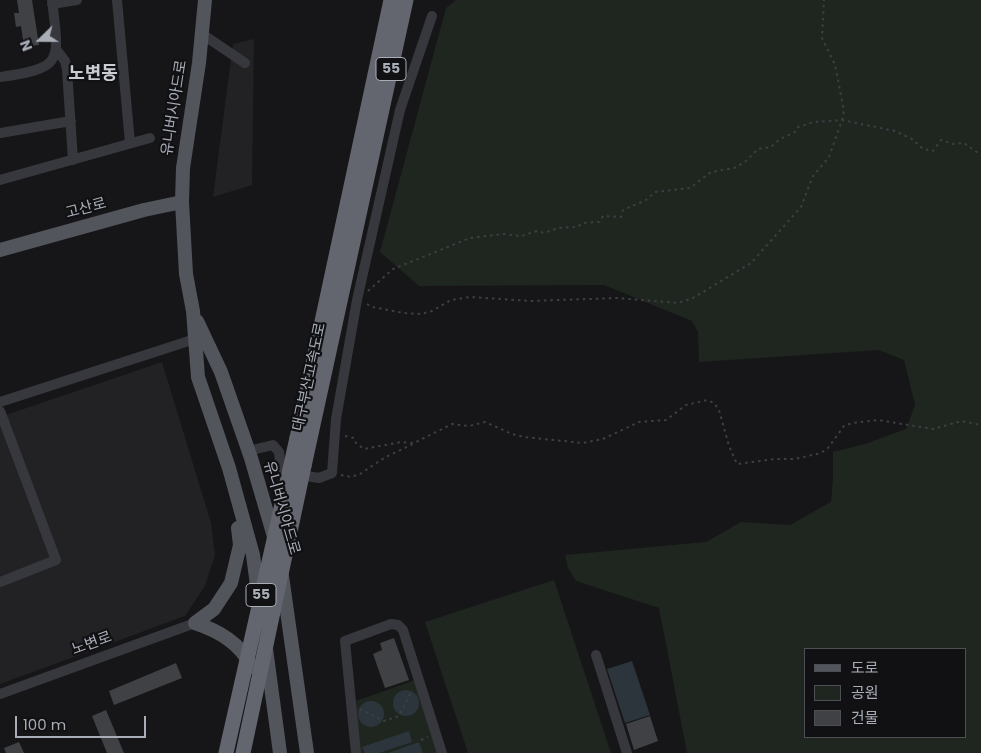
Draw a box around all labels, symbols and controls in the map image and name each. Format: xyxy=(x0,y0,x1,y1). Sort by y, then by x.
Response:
north arrow xyxy=(15,15,65,65)
text: N xyxy=(15,37,37,54)
road number: 55 xyxy=(376,58,406,80)
street label: 유니버시아드로 xyxy=(159,59,191,157)
district label: 노변동 xyxy=(68,63,118,85)
street label: 고산로 xyxy=(64,195,108,223)
street label: 대구부산고속도로 xyxy=(290,321,330,433)
street label: 유니버시아드로 xyxy=(259,459,303,557)
road number: 55 xyxy=(246,584,276,606)
street label: 노변로 xyxy=(69,628,115,660)
legend xyxy=(804,648,966,738)
text: 도로 xyxy=(851,657,879,678)
text: 공원 xyxy=(851,682,879,703)
scale bar xyxy=(18,706,149,738)
text: 건물 xyxy=(851,707,879,728)
text: 100 m xyxy=(23,714,66,735)

